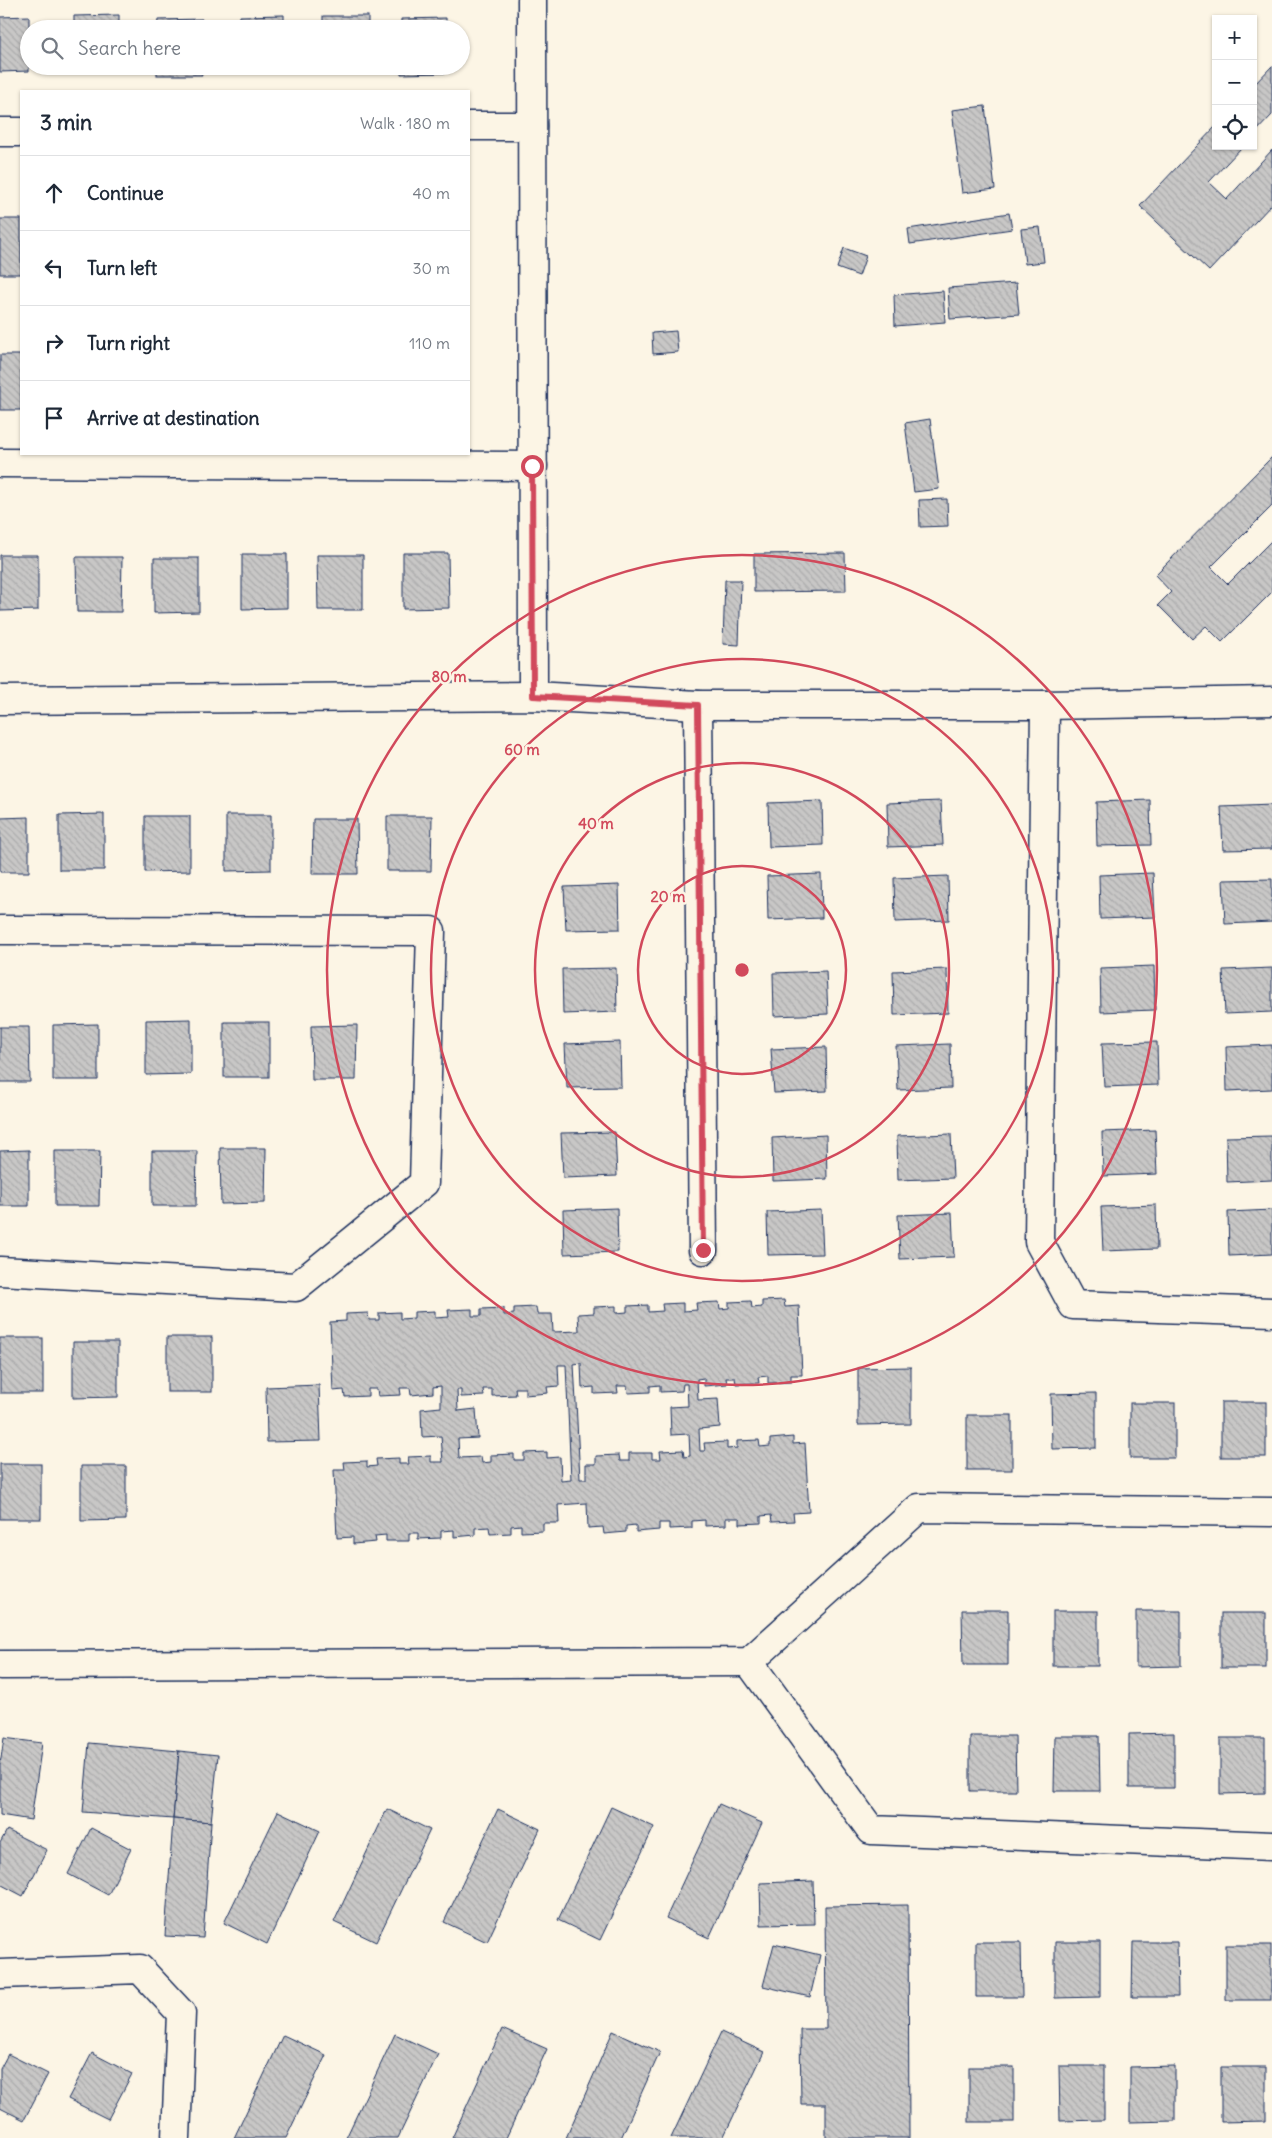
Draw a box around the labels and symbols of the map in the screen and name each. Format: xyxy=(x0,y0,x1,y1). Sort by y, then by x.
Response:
route start xyxy=(521,455,544,478)
text: 80 m xyxy=(431,667,467,686)
text: 60 m xyxy=(504,740,540,759)
text: 40 m xyxy=(578,814,614,833)
text: 20 m xyxy=(651,887,685,906)
centre of rings xyxy=(733,961,751,979)
route end xyxy=(692,1239,715,1262)

